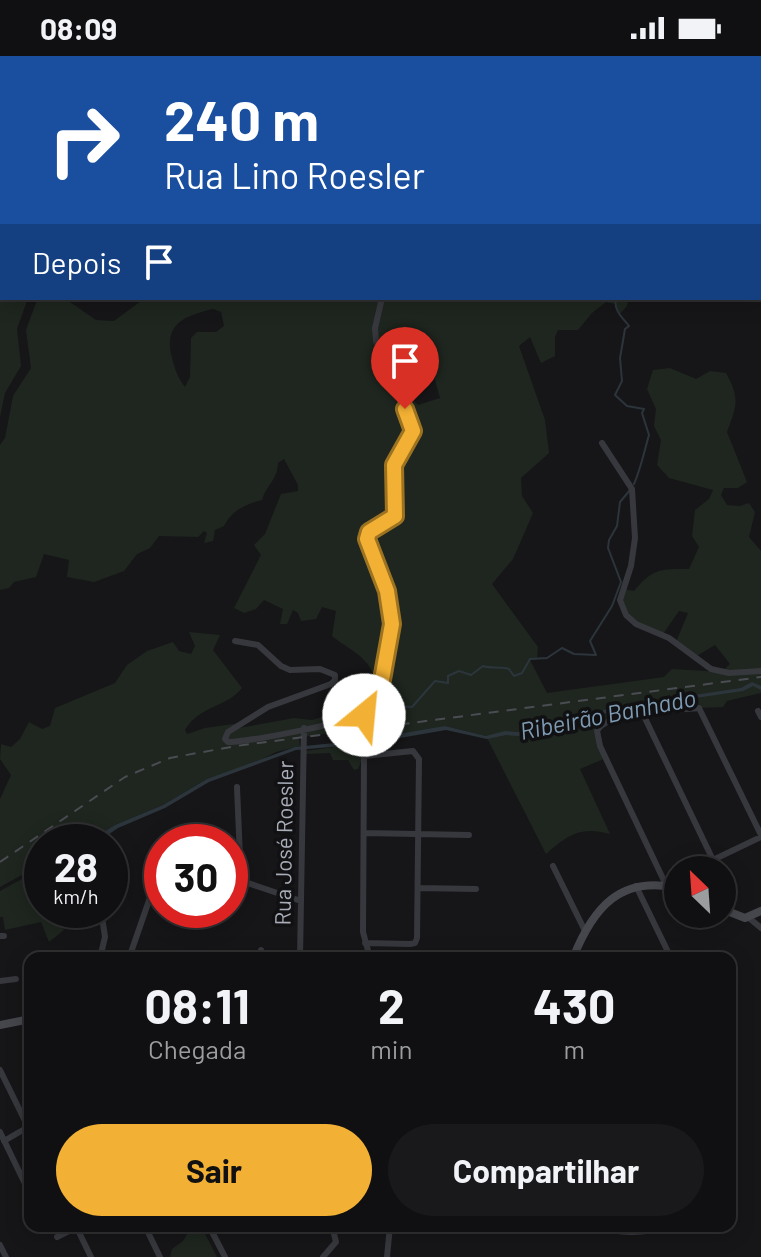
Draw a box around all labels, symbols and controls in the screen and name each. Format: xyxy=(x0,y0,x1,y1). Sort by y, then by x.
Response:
text: 08:09 xyxy=(40,10,117,46)
text: 240 m xyxy=(164,85,319,152)
icon: right xyxy=(32,88,136,192)
text: Rua Lino Roesler xyxy=(164,153,425,196)
icon: arrive xyxy=(137,240,181,284)
text: Depois xyxy=(32,244,121,280)
pin xyxy=(371,327,439,409)
icon: arrive xyxy=(383,339,427,383)
position arrow xyxy=(322,673,406,757)
water label: Ribeirão Banhado xyxy=(517,682,698,745)
street label: Rua José Roesler xyxy=(269,760,297,925)
speed limit sign: 30 xyxy=(144,824,248,928)
text: 28 xyxy=(54,842,98,890)
north arrow xyxy=(664,856,736,928)
map controls xyxy=(664,856,736,928)
text: km/h xyxy=(53,884,99,908)
text: 08:11 xyxy=(145,976,250,1034)
text: 2 xyxy=(378,976,405,1034)
text: 430 xyxy=(533,976,615,1034)
text: Chegada xyxy=(148,1033,246,1064)
text: min xyxy=(370,1033,412,1064)
text: m xyxy=(563,1033,585,1064)
button: Sair xyxy=(56,1124,372,1216)
button: Compartilhar xyxy=(388,1124,704,1216)

